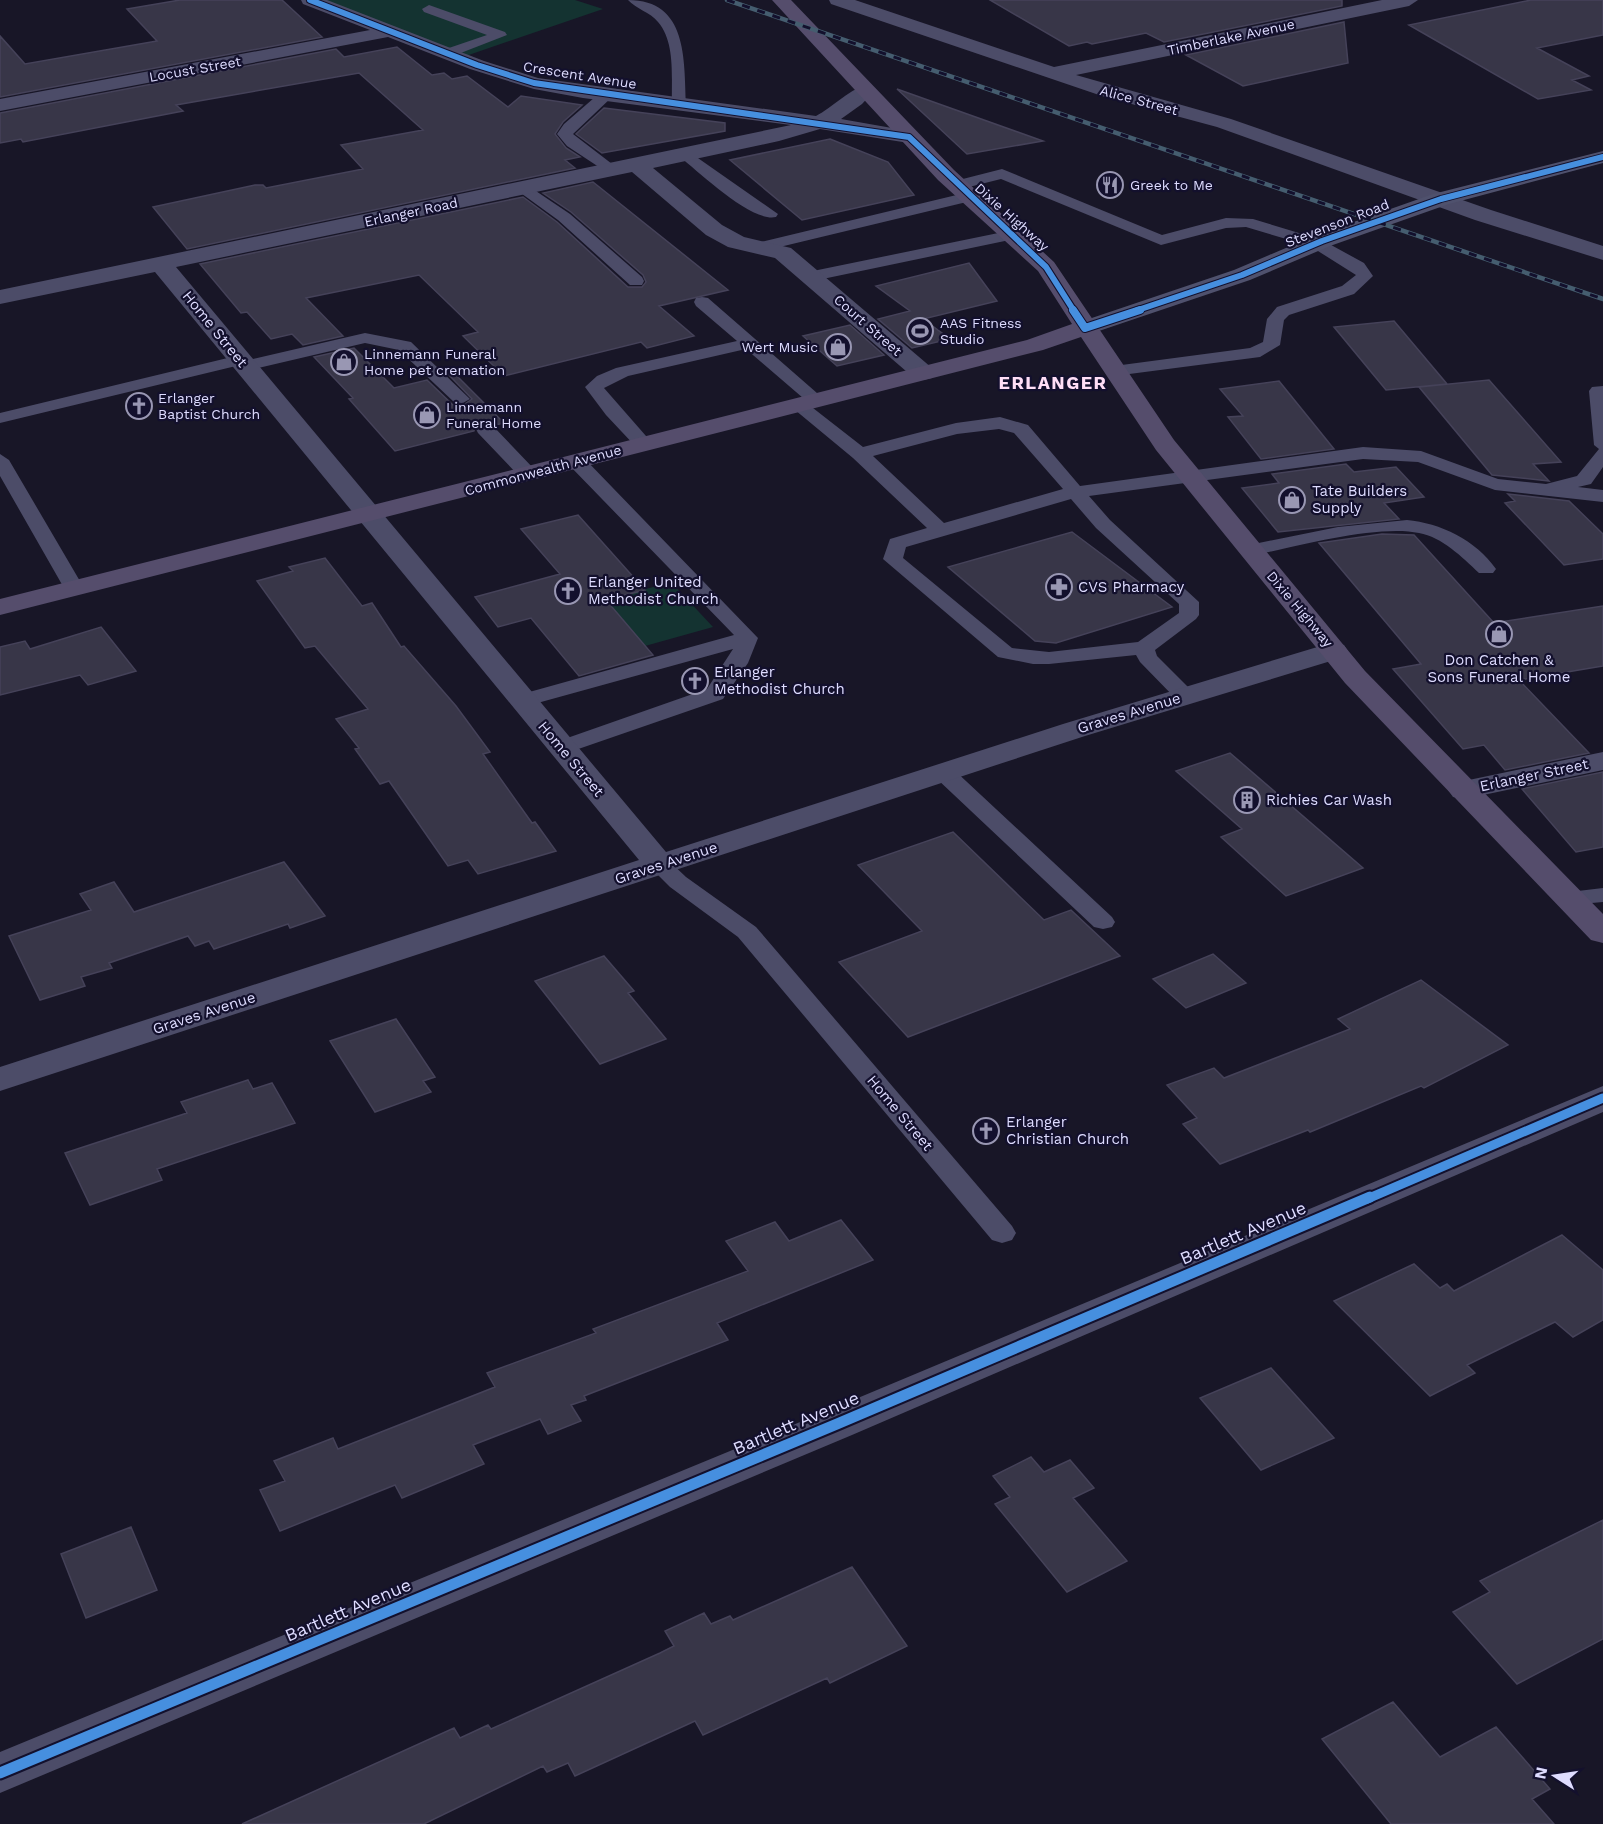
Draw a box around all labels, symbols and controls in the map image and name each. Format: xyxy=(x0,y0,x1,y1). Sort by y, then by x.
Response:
street label: Timberlake Avenue xyxy=(1166,16,1296,58)
street label: Locust Street xyxy=(148,53,242,85)
street label: Crescent Avenue xyxy=(522,58,638,92)
street label: Alice Street xyxy=(1098,82,1180,118)
restaurant icon: Greek to Me xyxy=(1095,170,1125,200)
place label: Greek to Me xyxy=(1130,177,1213,193)
street label: Dixie Highway xyxy=(972,180,1053,255)
street label: Erlanger Road xyxy=(363,194,459,230)
street label: Stevenson Road xyxy=(1283,196,1391,250)
street label: Home Street xyxy=(179,287,252,371)
street label: Court Street xyxy=(831,291,905,359)
place label: AAS Fitness Studio xyxy=(940,315,1022,347)
sports icon: AAS Fitness Studio xyxy=(905,316,935,346)
shop icon: Wert Music xyxy=(823,332,853,362)
place label: Wert Music xyxy=(742,339,818,355)
place label: Linnemann Funeral Home pet cremation xyxy=(364,346,505,378)
shop icon: Linnemann Funeral Home pet cremation xyxy=(329,347,359,377)
district label: ERLANGER xyxy=(999,372,1107,393)
place label: Erlanger Baptist Church xyxy=(158,390,260,422)
church icon: Erlanger Baptist Church xyxy=(124,391,154,421)
place label: Linnemann Funeral Home xyxy=(446,399,541,431)
shop icon: Linnemann Funeral Home xyxy=(412,400,442,430)
street label: Commonwealth Avenue xyxy=(463,441,623,499)
place label: Tate Builders Supply xyxy=(1312,482,1407,517)
shop icon: Tate Builders Supply xyxy=(1277,485,1307,515)
street label: Dixie Highway xyxy=(1264,568,1337,651)
pharmacy icon: CVS Pharmacy xyxy=(1044,572,1074,602)
place label: Erlanger United Methodist Church xyxy=(588,573,719,608)
church icon: Erlanger United Methodist Church xyxy=(553,576,583,606)
place label: CVS Pharmacy xyxy=(1078,578,1184,596)
shop icon: Don Catchen & Sons Funeral Home xyxy=(1484,619,1514,649)
place label: Don Catchen & Sons Funeral Home xyxy=(1427,651,1571,686)
place label: Erlanger Methodist Church xyxy=(714,663,845,698)
church icon: Erlanger Methodist Church xyxy=(680,666,710,696)
street label: Graves Avenue xyxy=(1075,689,1183,737)
street label: Home Street xyxy=(534,718,608,801)
street label: Erlanger Street xyxy=(1478,755,1591,795)
building icon: Richies Car Wash xyxy=(1232,785,1262,815)
place label: Richies Car Wash xyxy=(1266,791,1392,809)
street label: Graves Avenue xyxy=(612,838,720,888)
street label: Graves Avenue xyxy=(150,988,258,1038)
street label: Home Street xyxy=(863,1072,937,1155)
place label: Erlanger Christian Church xyxy=(1006,1113,1129,1148)
church icon: Erlanger Christian Church xyxy=(971,1116,1001,1146)
street label: Bartlett Avenue xyxy=(1177,1197,1309,1269)
street label: Bartlett Avenue xyxy=(730,1387,862,1459)
street label: Bartlett Avenue xyxy=(282,1574,414,1646)
north arrow xyxy=(1525,1746,1585,1806)
text: N xyxy=(1530,1765,1551,1781)

